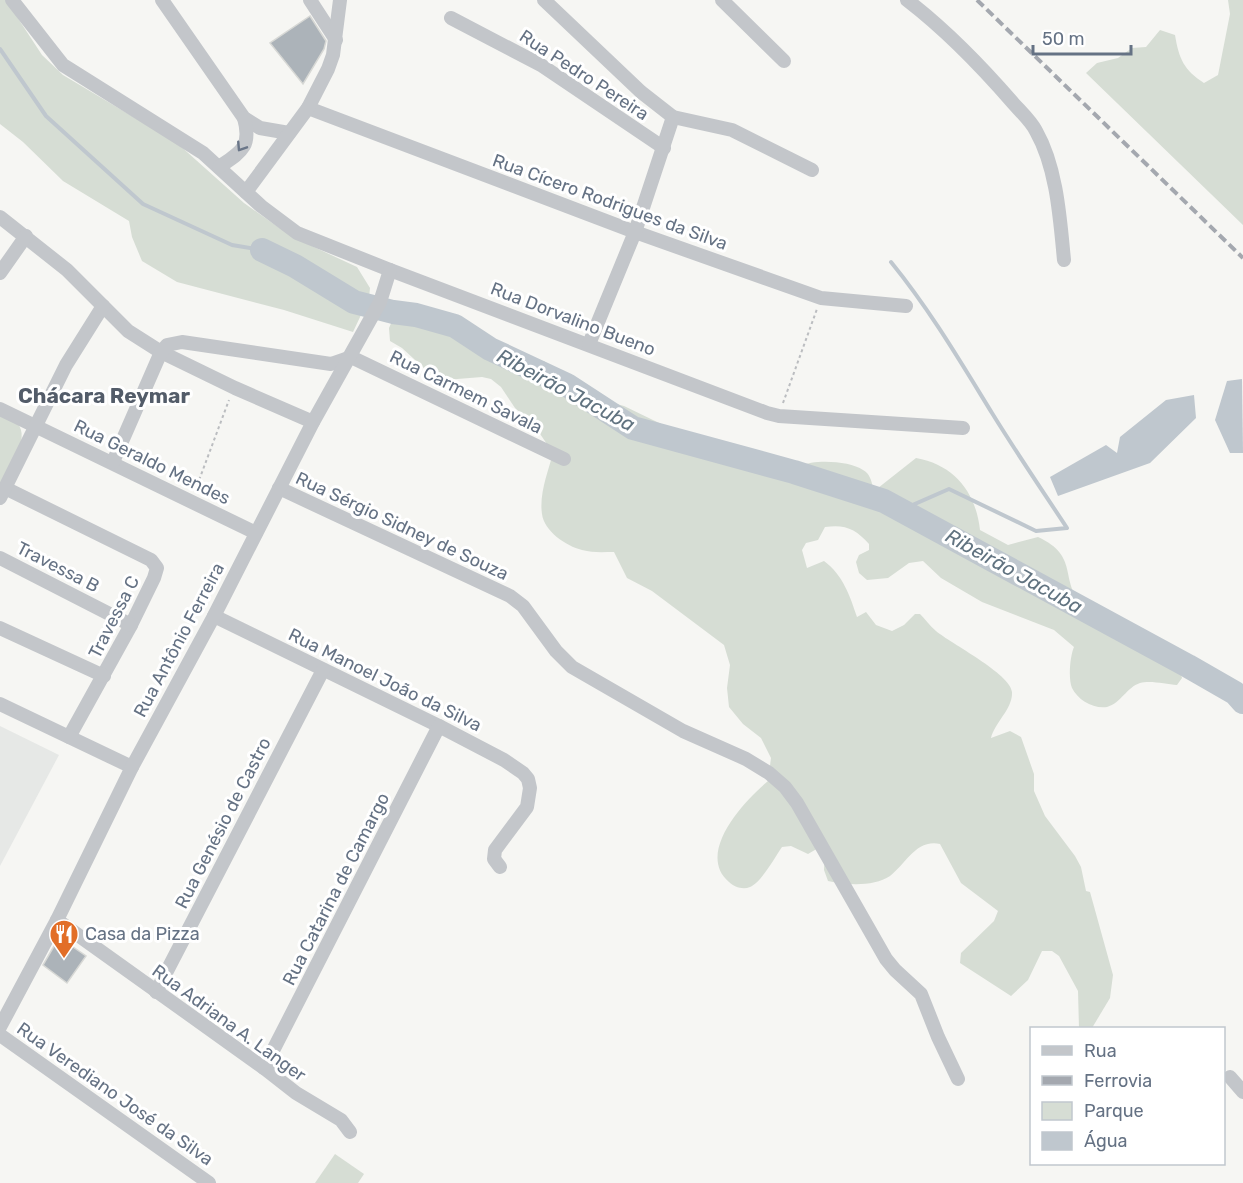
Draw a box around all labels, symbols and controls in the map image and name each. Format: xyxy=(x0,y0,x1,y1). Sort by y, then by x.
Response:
scale bar xyxy=(1033,18,1130,56)
street label: Rua Pedro Pereira xyxy=(515,25,653,125)
text: 50 m xyxy=(1042,28,1085,50)
one-way arrow xyxy=(238,140,249,151)
street label: Rua Cícero Rodrigues da Silva xyxy=(490,149,730,255)
street label: Rua Dorvalino Bueno xyxy=(488,277,658,361)
water label: Ribeirão Jacuba xyxy=(493,344,639,437)
street label: Rua Carmem Savala xyxy=(386,345,546,439)
district label: Chácara Reymar xyxy=(18,383,190,408)
street label: Rua Geraldo Mendes xyxy=(70,415,234,509)
street label: Rua Sérgio Sidney de Souza xyxy=(292,467,512,585)
water label: Ribeirão Jacuba xyxy=(941,523,1087,619)
street label: Travessa B xyxy=(13,537,103,597)
street label: Rua Antônio Ferreira xyxy=(129,559,229,721)
street label: Travessa C xyxy=(84,572,144,662)
street label: Rua Manoel João da Silva xyxy=(285,624,485,736)
street label: Rua Genésio de Castro xyxy=(170,734,276,912)
street label: Rua Catarina de Camargo xyxy=(278,789,394,989)
restaurant icon: Casa da Pizza xyxy=(48,918,80,960)
place label: Casa da Pizza xyxy=(85,923,200,945)
street label: Rua Adriana A. Langer xyxy=(148,960,310,1086)
street label: Rua Verediano José da Silva xyxy=(13,1018,217,1170)
legend xyxy=(1030,1027,1225,1165)
text: Rua xyxy=(1084,1040,1117,1062)
text: Ferrovia xyxy=(1084,1070,1152,1092)
text: Parque xyxy=(1084,1100,1144,1122)
text: Água xyxy=(1084,1130,1127,1152)

